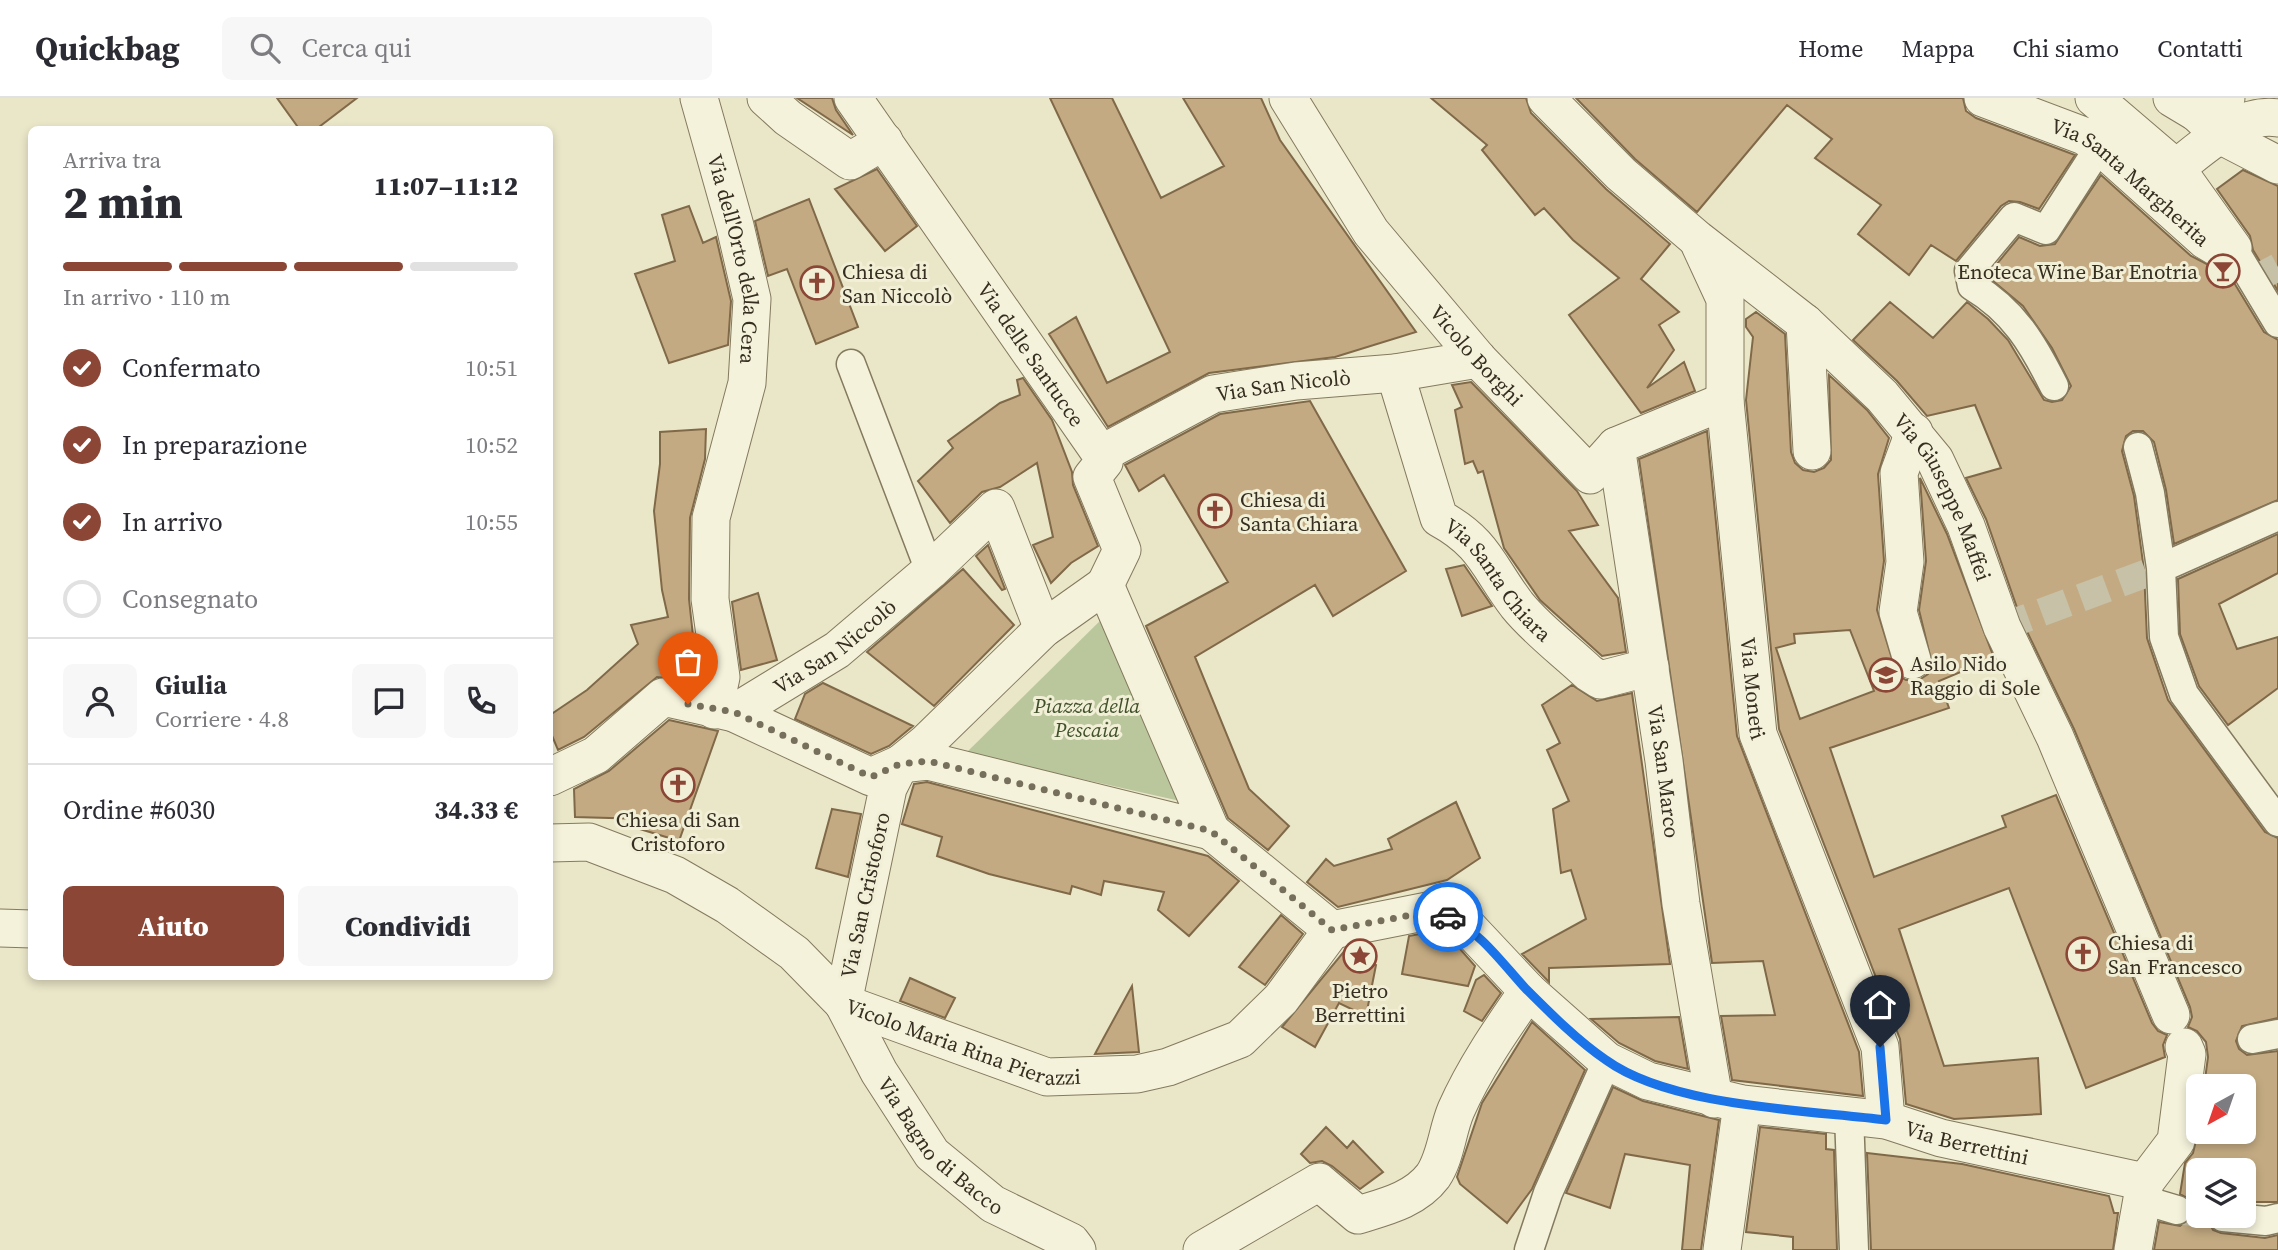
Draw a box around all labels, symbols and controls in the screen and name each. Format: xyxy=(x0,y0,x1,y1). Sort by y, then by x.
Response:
search box xyxy=(222,17,712,80)
text: Quickbag xyxy=(35,26,180,71)
icon: search xyxy=(246,29,284,67)
text: Cerca qui xyxy=(302,30,411,66)
text: Home xyxy=(1798,32,1864,65)
text: Mappa xyxy=(1902,32,1974,65)
text: Chi siamo xyxy=(2012,32,2119,65)
text: Contatti xyxy=(2157,32,2243,65)
street label: Via Santa Margherita xyxy=(2047,110,2217,253)
text: Arriva tra xyxy=(63,144,161,176)
street label: Via dell'Orto della Cera xyxy=(701,151,766,365)
text: 11:07–11:12 xyxy=(374,168,518,204)
text: 2 min xyxy=(63,170,183,233)
bar icon: Enoteca Wine Bar Enotria xyxy=(2204,252,2242,290)
place label: Chiesa di San Niccolò xyxy=(842,257,952,310)
place label: Enoteca Wine Bar Enotria xyxy=(1957,257,2198,286)
church icon: Chiesa di San Niccolò xyxy=(798,264,836,302)
street label: Via delle Santucce xyxy=(971,276,1092,432)
text: In arrivo · 110 m xyxy=(63,281,230,313)
street label: Vicolo Borghi xyxy=(1424,298,1530,412)
icon: check xyxy=(63,349,101,387)
text: Confermato xyxy=(122,350,261,386)
text: 10:51 xyxy=(465,352,518,384)
street label: Via San Nicolò xyxy=(1214,362,1352,408)
street label: Via Giuseppe Maffei xyxy=(1887,406,1999,585)
icon: check xyxy=(63,426,101,464)
text: In preparazione xyxy=(122,427,307,463)
text: 10:52 xyxy=(465,429,518,461)
place label: Chiesa di Santa Chiara xyxy=(1240,485,1359,538)
church icon: Chiesa di Santa Chiara xyxy=(1196,492,1234,530)
icon: check xyxy=(63,503,101,541)
text: In arrivo xyxy=(122,504,223,540)
text: 10:55 xyxy=(465,506,518,538)
street label: Via Santa Chiara xyxy=(1439,511,1558,648)
text: Consegnato xyxy=(122,581,258,617)
street label: Via San Niccolò xyxy=(767,592,902,700)
pin xyxy=(658,632,718,704)
street label: Via Moneti xyxy=(1734,636,1773,744)
icon: bag xyxy=(669,643,707,681)
place label: Asilo Nido Raggio di Sole xyxy=(1910,649,2040,702)
school or university icon: Asilo Nido Raggio di Sole xyxy=(1867,656,1905,694)
button: person xyxy=(63,664,137,738)
button: chat xyxy=(352,664,426,738)
button: phone xyxy=(444,664,518,738)
text: Giulia xyxy=(155,667,227,703)
park label: Piazza della Pescaia xyxy=(1033,691,1140,744)
text: Corriere · 4.8 xyxy=(155,703,289,735)
street label: Via San Marco xyxy=(1641,703,1688,840)
church icon: Chiesa di San Cristoforo xyxy=(659,766,697,804)
text: Ordine #6030 xyxy=(63,792,215,828)
text: 34.33 € xyxy=(434,792,518,828)
place label: Chiesa di San Cristoforo xyxy=(616,805,741,858)
street label: Via San Cristoforo xyxy=(833,809,897,981)
courier xyxy=(1413,882,1483,952)
button: Aiuto xyxy=(63,886,284,966)
button: Condividi xyxy=(298,886,518,966)
icon: car xyxy=(1429,898,1467,936)
place label: Chiesa di San Francesco xyxy=(2108,928,2242,981)
church icon: Chiesa di San Francesco xyxy=(2064,935,2102,973)
place icon: Pietro Berrettini xyxy=(1341,937,1379,975)
pin xyxy=(1850,975,1910,1047)
place label: Pietro Berrettini xyxy=(1314,976,1406,1029)
icon: home xyxy=(1861,986,1899,1024)
street label: Vicolo Maria Rina Pierazzi xyxy=(842,991,1081,1092)
street label: Via Bagno di Bacco xyxy=(871,1071,1008,1221)
north arrow xyxy=(2186,1074,2256,1144)
map controls xyxy=(2186,1074,2256,1228)
street label: Via Berrettini xyxy=(1901,1113,2032,1171)
button: layers xyxy=(2186,1158,2256,1228)

